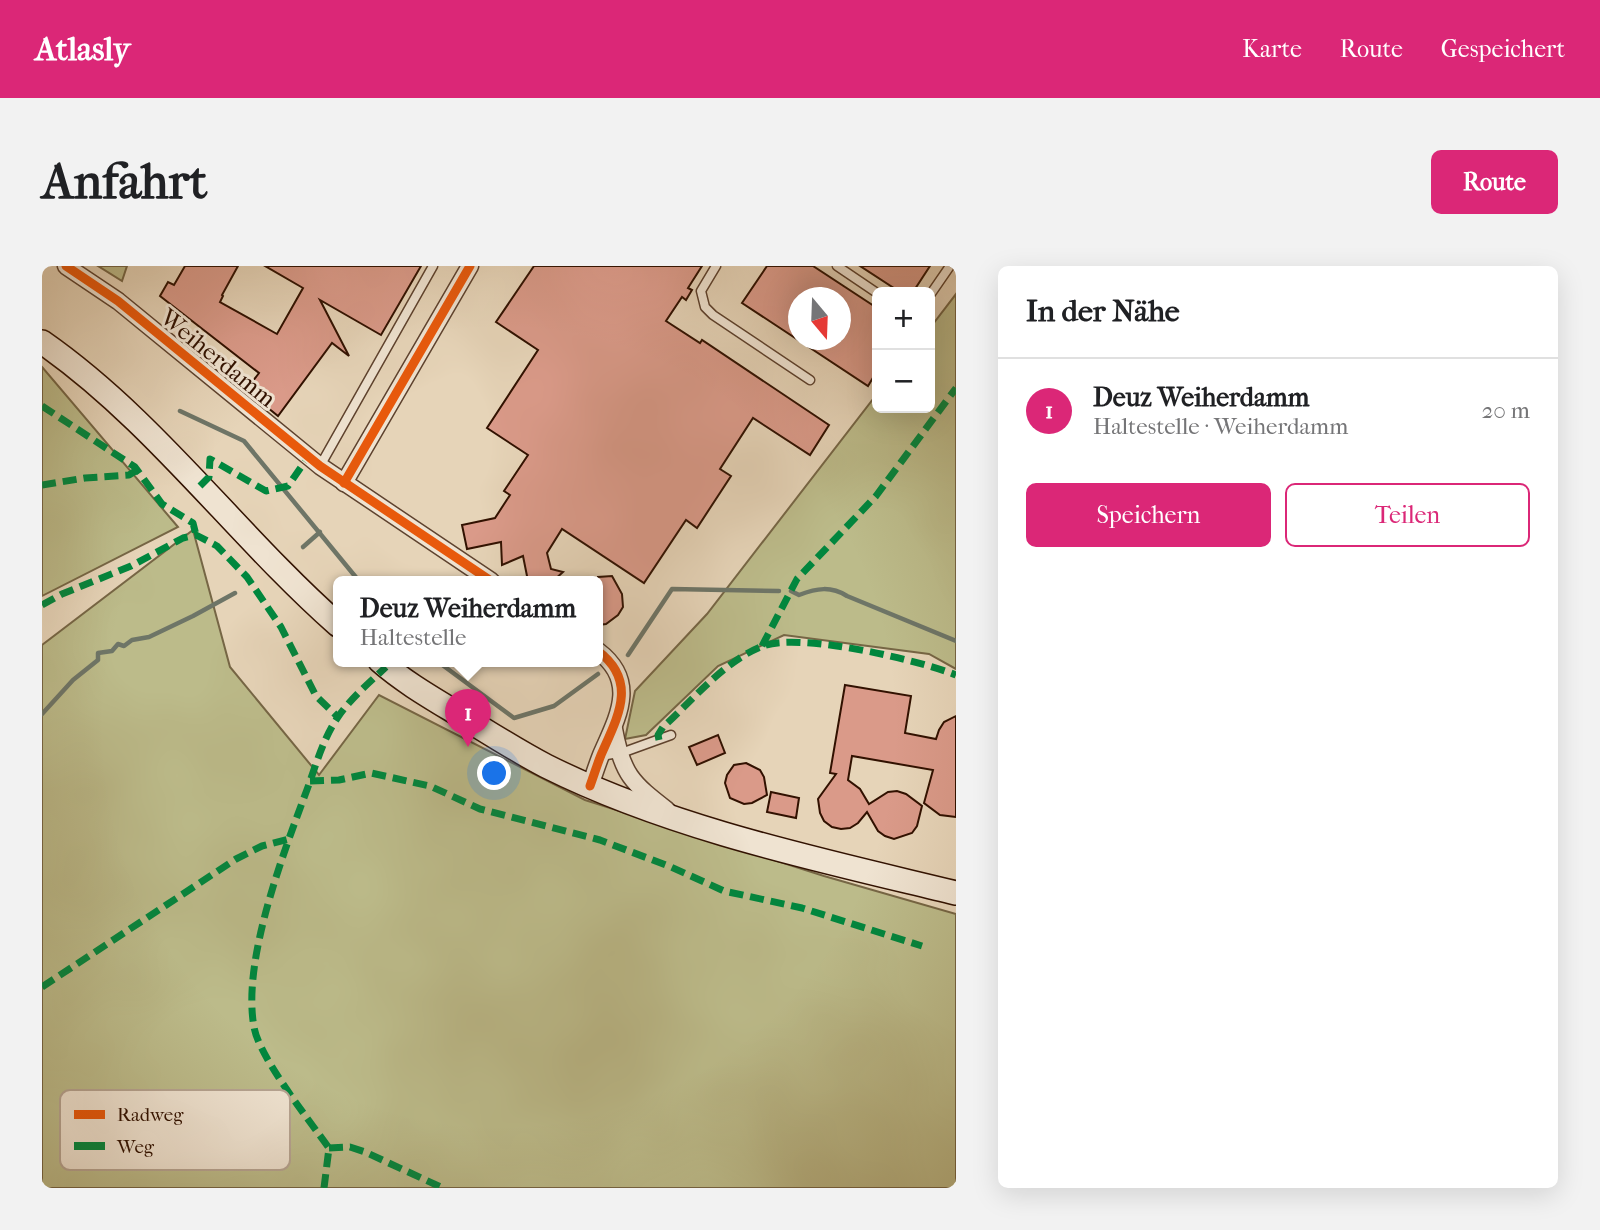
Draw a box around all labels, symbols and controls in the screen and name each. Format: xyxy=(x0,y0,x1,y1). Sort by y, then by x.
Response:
text: Atlasly xyxy=(35,30,130,69)
text: Karte xyxy=(1242,35,1302,63)
text: Route xyxy=(1340,35,1403,63)
text: Gespeichert xyxy=(1441,35,1565,63)
button: Route xyxy=(1431,150,1558,214)
text: Anfahrt xyxy=(42,153,207,211)
north arrow xyxy=(788,287,851,350)
map controls xyxy=(872,287,935,413)
button: + xyxy=(872,287,935,350)
text: In der Nähe xyxy=(1026,294,1180,329)
street label: Weiherdamm xyxy=(154,302,281,413)
button: − xyxy=(872,350,935,413)
text: Deuz Weiherdamm xyxy=(1093,382,1309,413)
text: 1 xyxy=(1045,397,1053,424)
text: 20 m xyxy=(1481,397,1530,424)
text: Haltestelle · Weiherdamm xyxy=(1093,413,1348,440)
button: Speichern xyxy=(1026,483,1271,547)
button: Teilen xyxy=(1285,483,1530,547)
popup xyxy=(333,576,603,667)
text: Deuz Weiherdamm xyxy=(360,593,576,624)
text: Haltestelle xyxy=(360,624,466,651)
pin: 1 xyxy=(445,689,491,747)
your location xyxy=(477,756,511,790)
legend xyxy=(60,1090,290,1170)
text: Radweg xyxy=(117,1104,184,1126)
text: Weg xyxy=(116,1136,155,1158)

